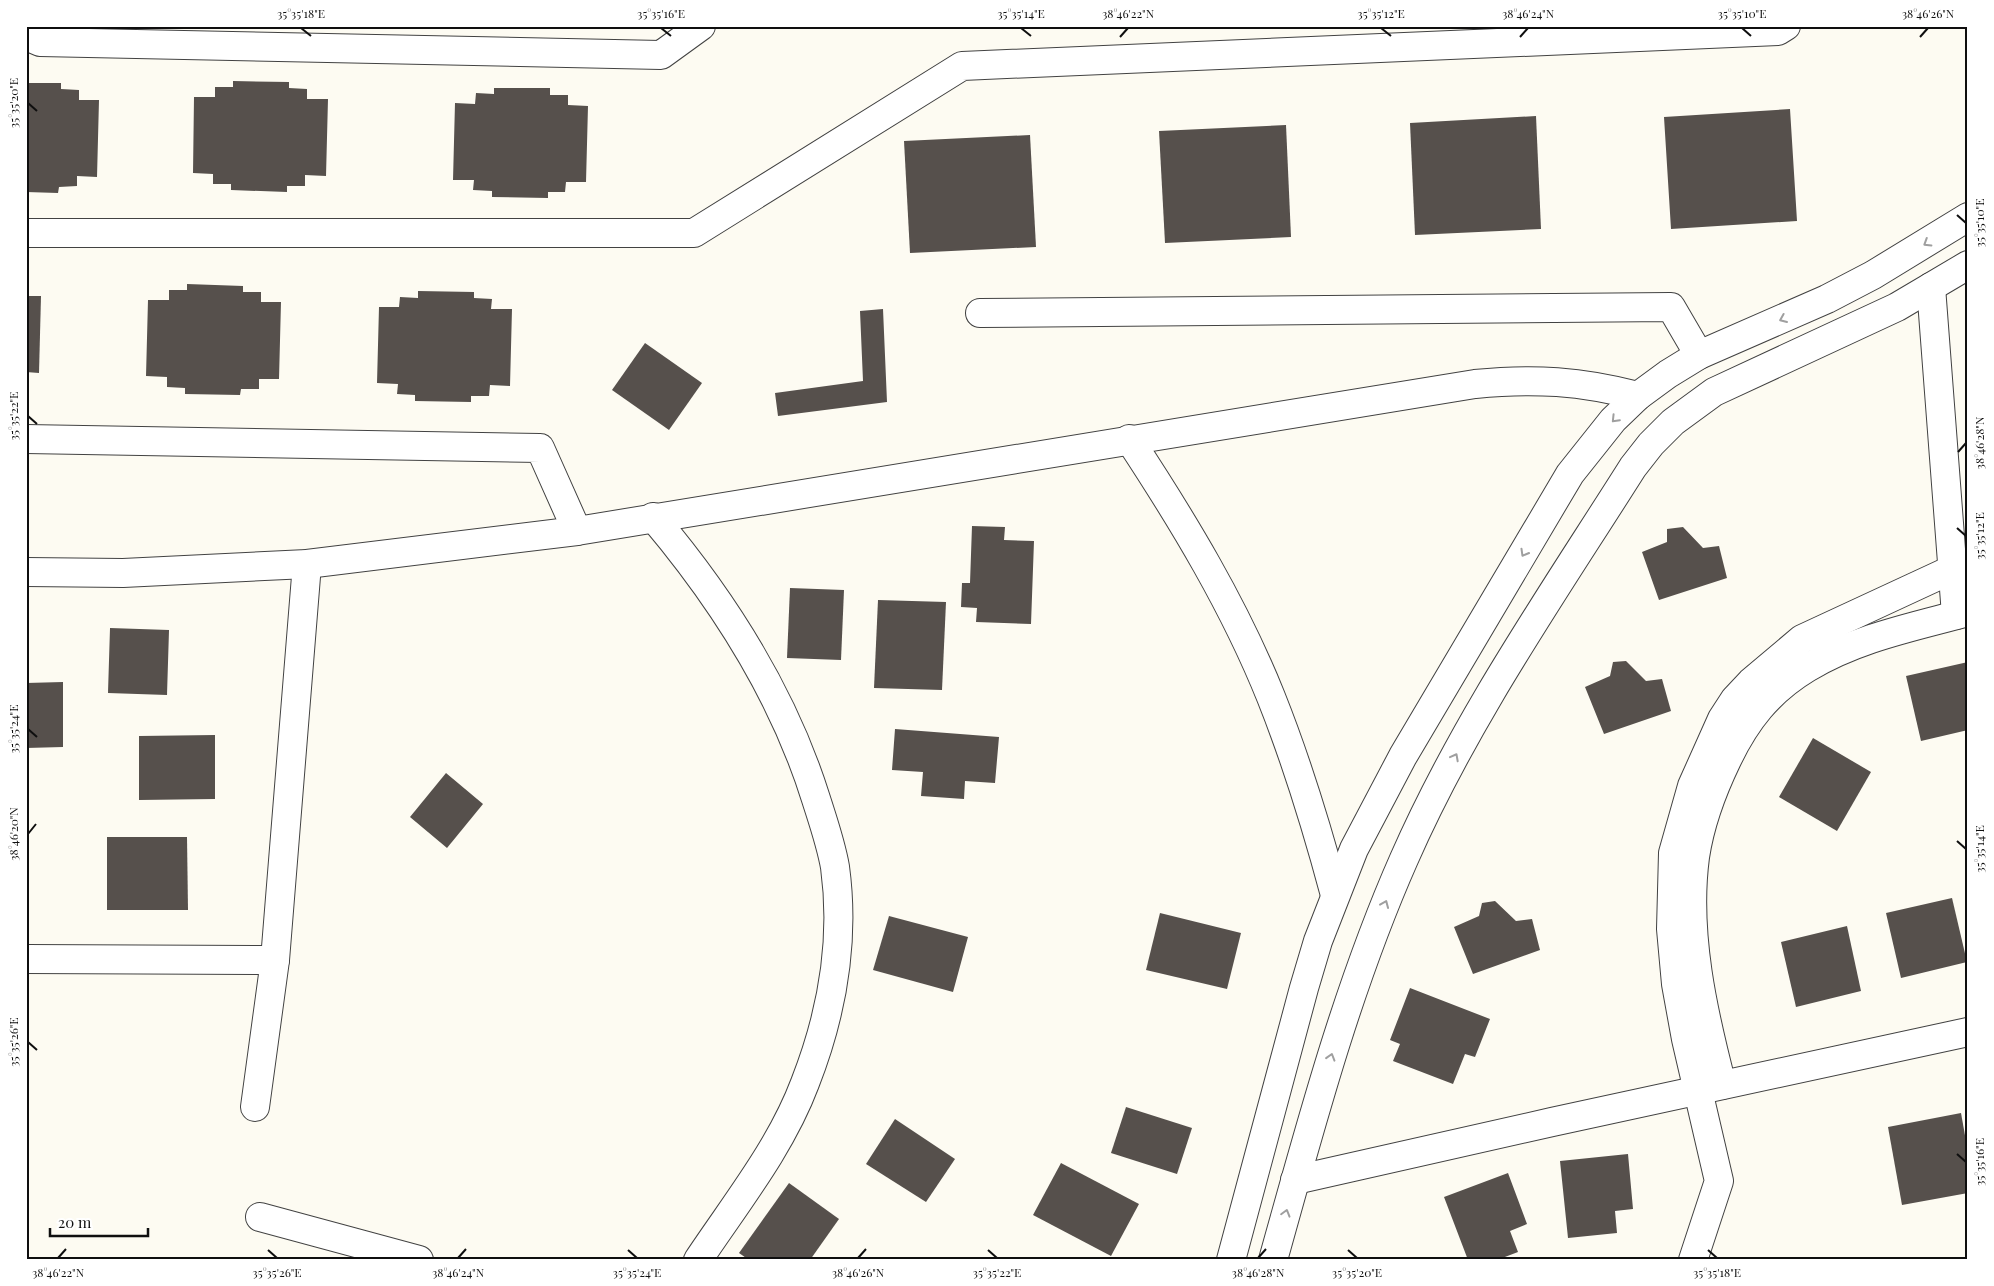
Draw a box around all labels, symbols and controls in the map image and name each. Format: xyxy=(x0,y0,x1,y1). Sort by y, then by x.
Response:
text: 35°35'18"E xyxy=(277,5,325,21)
text: 35°35'16"E xyxy=(637,5,685,21)
text: 35°35'14"E xyxy=(997,5,1045,21)
text: 38°46'22"N xyxy=(1102,5,1155,21)
text: 35°35'12"E xyxy=(1357,5,1405,21)
text: 38°46'24"N xyxy=(1502,5,1555,21)
text: 35°35'10"E xyxy=(1718,5,1766,21)
text: 38°46'26"N xyxy=(1902,5,1955,21)
text: 35°35'20"E xyxy=(5,78,21,128)
text: 35°35'10"E xyxy=(1971,199,1987,247)
one-way arrow xyxy=(1923,237,1932,247)
one-way arrow xyxy=(1779,312,1788,323)
text: 35°35'22"E xyxy=(5,392,21,440)
one-way arrow xyxy=(1612,413,1621,422)
text: 38°46'28"N xyxy=(1971,416,1987,469)
text: 35°35'12"E xyxy=(1971,512,1987,560)
one-way arrow xyxy=(1521,547,1531,556)
text: 35°35'24"E xyxy=(5,705,21,753)
one-way arrow xyxy=(1448,753,1458,762)
text: 38°46'20"N xyxy=(5,807,21,861)
text: 35°35'14"E xyxy=(1971,825,1987,873)
one-way arrow xyxy=(1379,900,1389,908)
text: 35°35'26"E xyxy=(5,1017,21,1067)
one-way arrow xyxy=(1325,1053,1335,1061)
text: 35°35'16"E xyxy=(1971,1138,1987,1186)
scale bar xyxy=(50,1206,148,1238)
one-way arrow xyxy=(1280,1209,1290,1217)
text: 20 m xyxy=(58,1212,92,1232)
text: 38°46'22"N xyxy=(32,1264,85,1280)
text: 35°35'26"E xyxy=(252,1264,302,1280)
text: 38°46'24"N xyxy=(432,1264,485,1280)
text: 35°35'24"E xyxy=(613,1264,661,1280)
text: 38°46'26"N xyxy=(832,1264,885,1280)
text: 35°35'22"E xyxy=(973,1264,1021,1280)
text: 38°46'28"N xyxy=(1232,1264,1285,1280)
text: 35°35'20"E xyxy=(1332,1264,1382,1280)
text: 35°35'18"E xyxy=(1693,1264,1741,1280)

